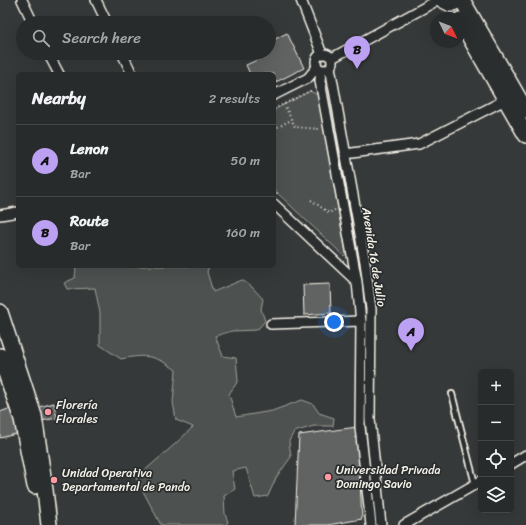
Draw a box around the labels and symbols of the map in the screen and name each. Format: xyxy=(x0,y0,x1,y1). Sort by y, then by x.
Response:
north arrow xyxy=(430,12,466,48)
pin: B xyxy=(344,36,370,69)
street label: Avenida 16 de Julio xyxy=(355,205,393,308)
your location xyxy=(324,312,344,332)
pin: A xyxy=(398,318,424,351)
place label: Florería Florales xyxy=(56,394,98,430)
marker: Florería Florales xyxy=(43,407,53,417)
place label: Universidad Privada Domingo Savio xyxy=(336,459,441,495)
place label: Unidad Operativa Departamental de Pando xyxy=(62,462,190,498)
marker: Universidad Privada Domingo Savio xyxy=(323,472,333,482)
marker: Unidad Operativa Departamental de Pando xyxy=(49,475,59,485)

